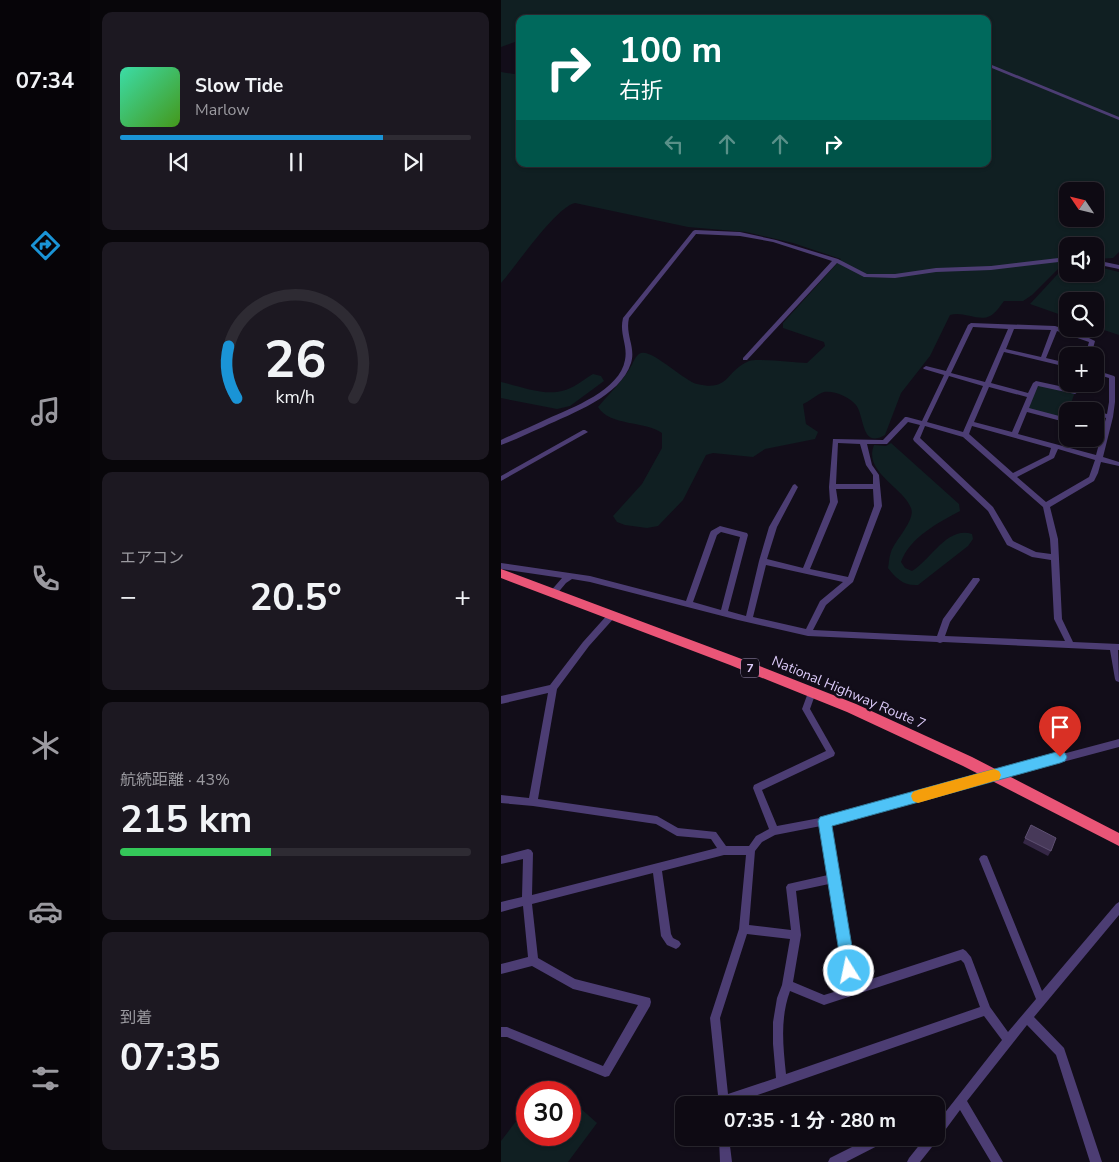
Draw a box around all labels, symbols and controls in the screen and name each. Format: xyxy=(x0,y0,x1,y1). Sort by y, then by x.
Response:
text: 100 m xyxy=(619,27,722,74)
icon: right xyxy=(536,35,601,100)
text: 07:34 xyxy=(16,66,74,96)
text: Slow Tide xyxy=(195,73,283,99)
text: 右折 xyxy=(619,76,663,106)
text: Marlow xyxy=(195,99,250,121)
icon: left xyxy=(660,130,688,158)
icon: ahead xyxy=(713,130,741,158)
icon: ahead xyxy=(766,130,794,158)
icon: right xyxy=(819,130,847,158)
icon: previous xyxy=(165,148,193,176)
icon: pause xyxy=(282,148,310,176)
icon: next xyxy=(399,148,427,176)
north arrow xyxy=(1059,182,1103,228)
map controls xyxy=(1059,182,1104,447)
icon: directions xyxy=(28,228,63,263)
button: sound xyxy=(1059,237,1104,282)
button: search xyxy=(1059,292,1104,337)
text: 26 xyxy=(264,324,327,395)
button: + xyxy=(1059,347,1104,392)
text: km/h xyxy=(276,385,315,409)
icon: music xyxy=(28,394,63,429)
button: − xyxy=(1059,402,1104,447)
text: エアコン xyxy=(120,547,184,569)
icon: phone xyxy=(28,561,63,596)
text: 20.5° xyxy=(249,572,342,623)
text: − xyxy=(120,578,137,616)
text: + xyxy=(454,578,471,616)
street label: National Highway Route 7 xyxy=(769,651,929,734)
road number: 7 xyxy=(741,658,759,678)
pin xyxy=(1039,706,1081,757)
icon: arrive xyxy=(1046,713,1074,741)
icon: climate xyxy=(28,728,63,763)
text: 航続距離 · 43% xyxy=(120,769,230,791)
text: 215 km xyxy=(120,794,252,845)
icon: car xyxy=(28,894,63,929)
position arrow xyxy=(822,944,874,996)
text: 到着 xyxy=(120,1007,152,1029)
text: 07:35 xyxy=(120,1032,221,1083)
icon: filters xyxy=(28,1061,63,1096)
speed limit sign: 30 xyxy=(516,1081,581,1146)
text: 07:35 · 1 分 · 280 m xyxy=(724,1108,896,1134)

